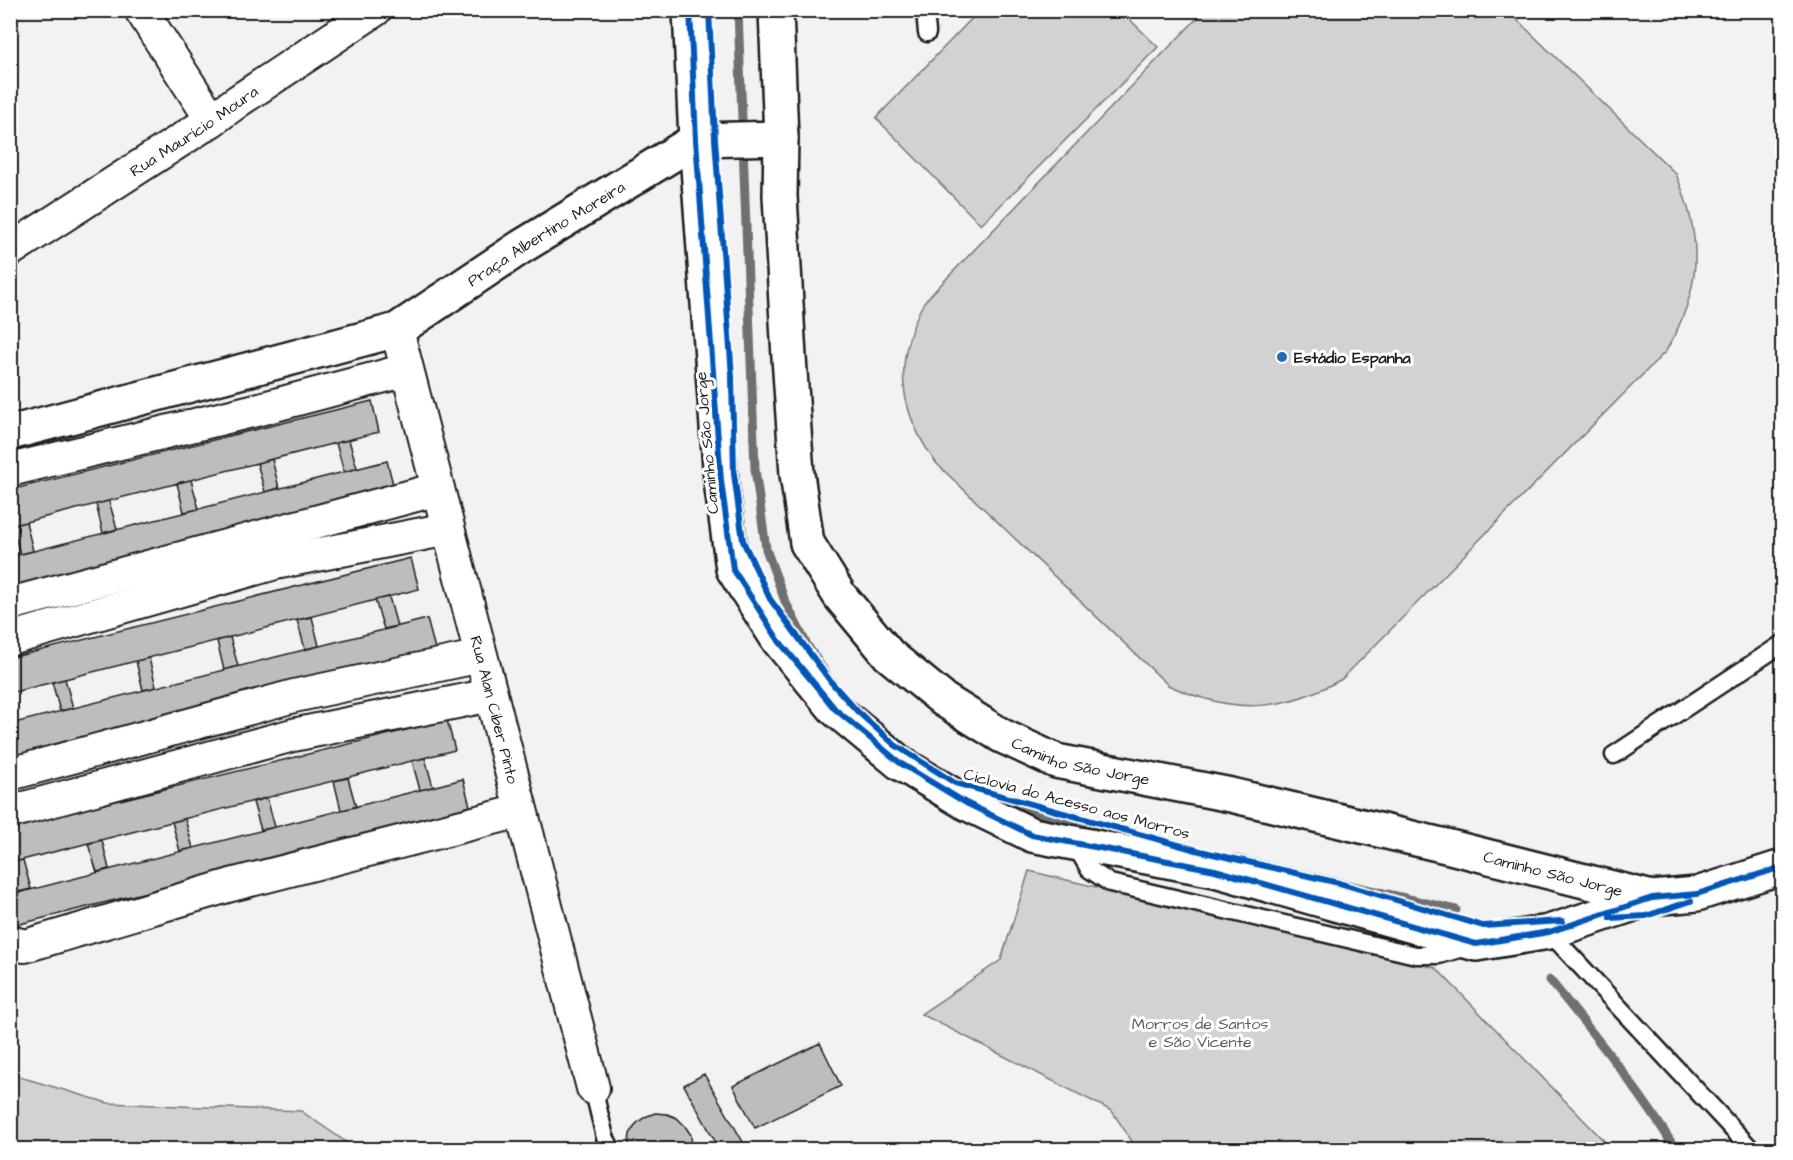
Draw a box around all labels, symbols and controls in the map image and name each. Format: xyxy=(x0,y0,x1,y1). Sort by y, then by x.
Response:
street label: Rua Maurício Moura xyxy=(126,81,263,182)
street label: Praça Albertino Moreira xyxy=(463,176,629,292)
place label: Estádio Espanha xyxy=(1294,347,1412,369)
marker: Estádio Espanha xyxy=(1275,350,1289,364)
street label: Caminho São Jorge xyxy=(690,370,725,515)
street label: Rua Alan Ciber Pinto xyxy=(464,633,524,786)
street label: Caminho São Jorge xyxy=(1008,732,1152,791)
street label: Ciclovia do Acesso aos Morros xyxy=(961,763,1192,845)
street label: Caminho São Jorge xyxy=(1481,846,1625,902)
park label: Morros de Santos e São Vicente xyxy=(1132,1013,1268,1053)

